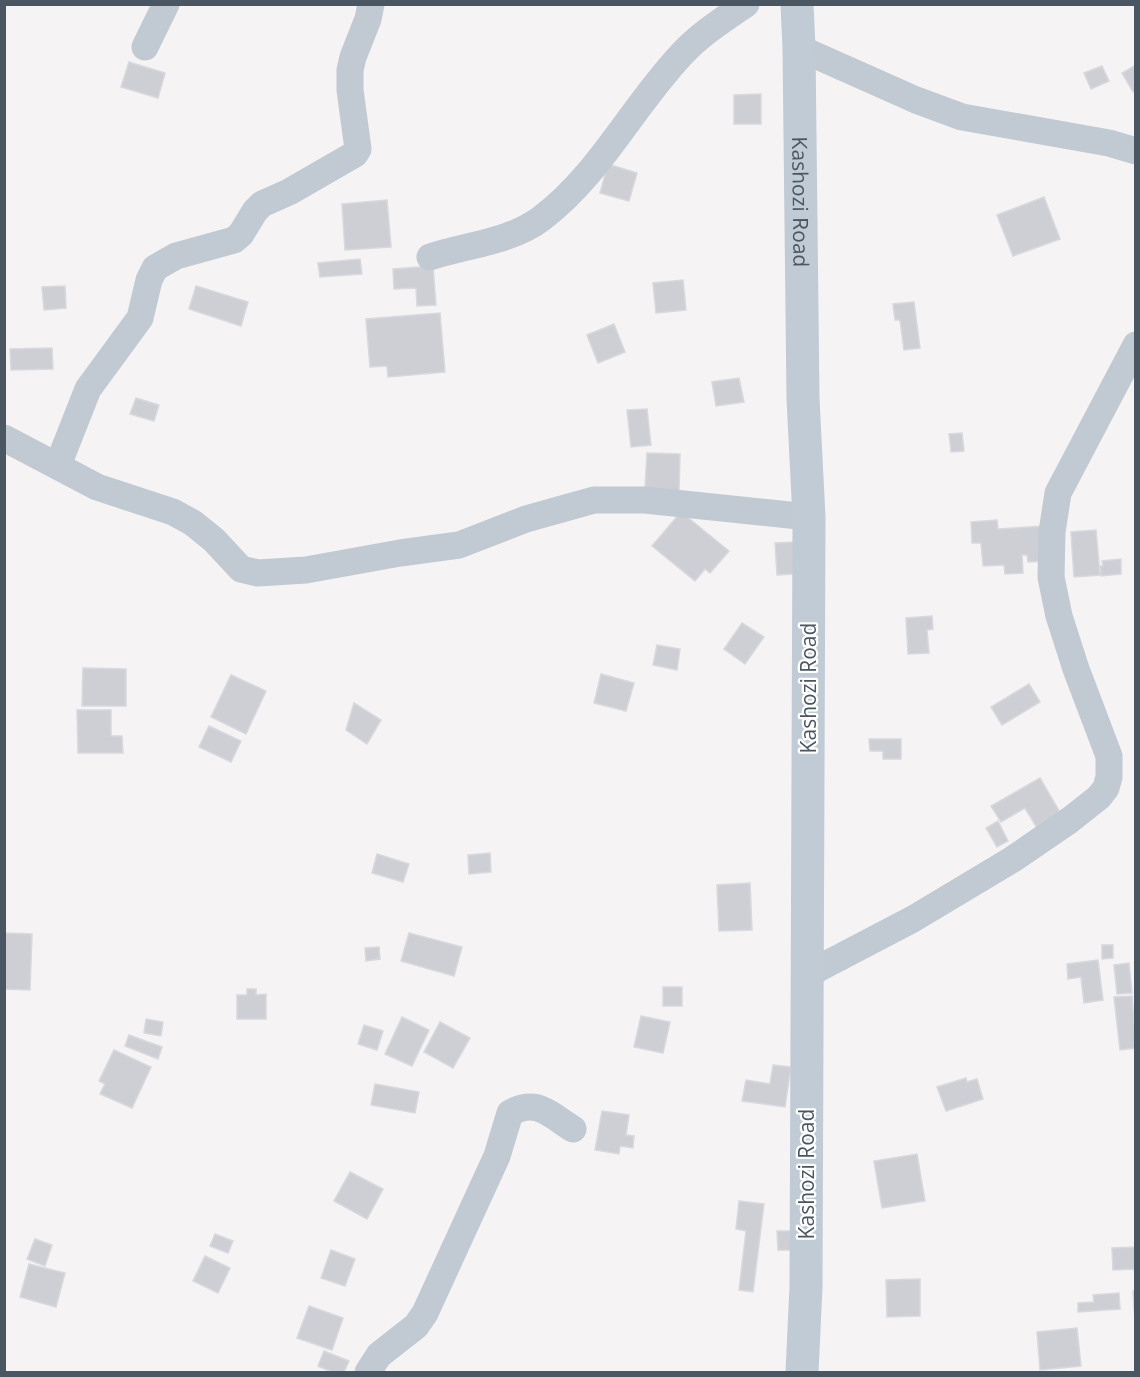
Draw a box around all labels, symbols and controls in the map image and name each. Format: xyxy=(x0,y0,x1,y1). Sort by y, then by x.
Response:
street label: Kashozi Road xyxy=(786,136,815,268)
street label: Kashozi Road xyxy=(794,623,822,753)
street label: Kashozi Road xyxy=(792,1109,820,1239)

